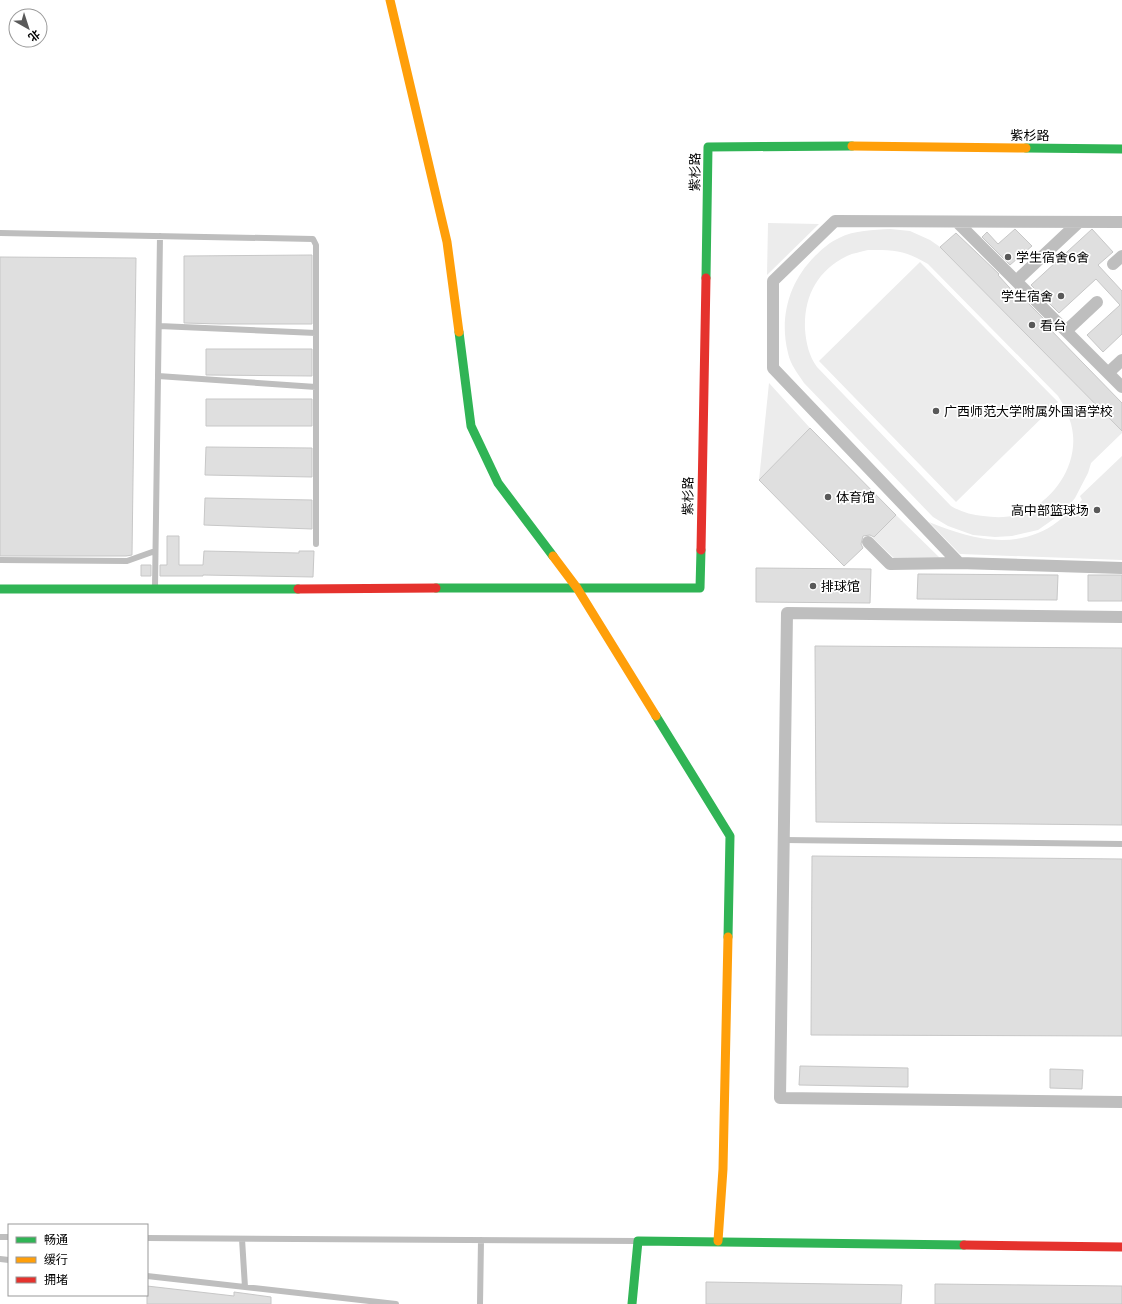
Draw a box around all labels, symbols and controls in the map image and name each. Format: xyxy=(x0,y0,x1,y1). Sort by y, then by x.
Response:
north arrow xyxy=(8,8,48,48)
text: 北 xyxy=(26,27,42,44)
street label: 紫杉路 xyxy=(1010,128,1050,143)
street label: 紫杉路 xyxy=(687,152,703,192)
place label: 学生宿舍6舍 xyxy=(1016,250,1089,265)
marker: 学生宿舍6舍 xyxy=(1003,252,1013,262)
place label: 学生宿舍 xyxy=(1001,289,1053,304)
marker: 学生宿舍 xyxy=(1056,291,1066,301)
place label: 看台 xyxy=(1040,318,1066,333)
marker: 看台 xyxy=(1027,320,1037,330)
place label: 广西师范大学附属外国语学校 xyxy=(944,404,1113,419)
marker: 广西师范大学附属外国语学校 xyxy=(931,406,941,416)
street label: 紫杉路 xyxy=(680,476,696,516)
place label: 体育馆 xyxy=(836,490,875,505)
marker: 体育馆 xyxy=(823,492,833,502)
place label: 高中部篮球场 xyxy=(1011,503,1089,518)
marker: 高中部篮球场 xyxy=(1092,505,1102,515)
place label: 排球馆 xyxy=(821,579,860,594)
marker: 排球馆 xyxy=(808,581,818,591)
legend xyxy=(8,1224,148,1296)
text: 畅通 xyxy=(44,1233,68,1247)
text: 缓行 xyxy=(44,1253,68,1267)
text: 拥堵 xyxy=(44,1273,68,1287)

